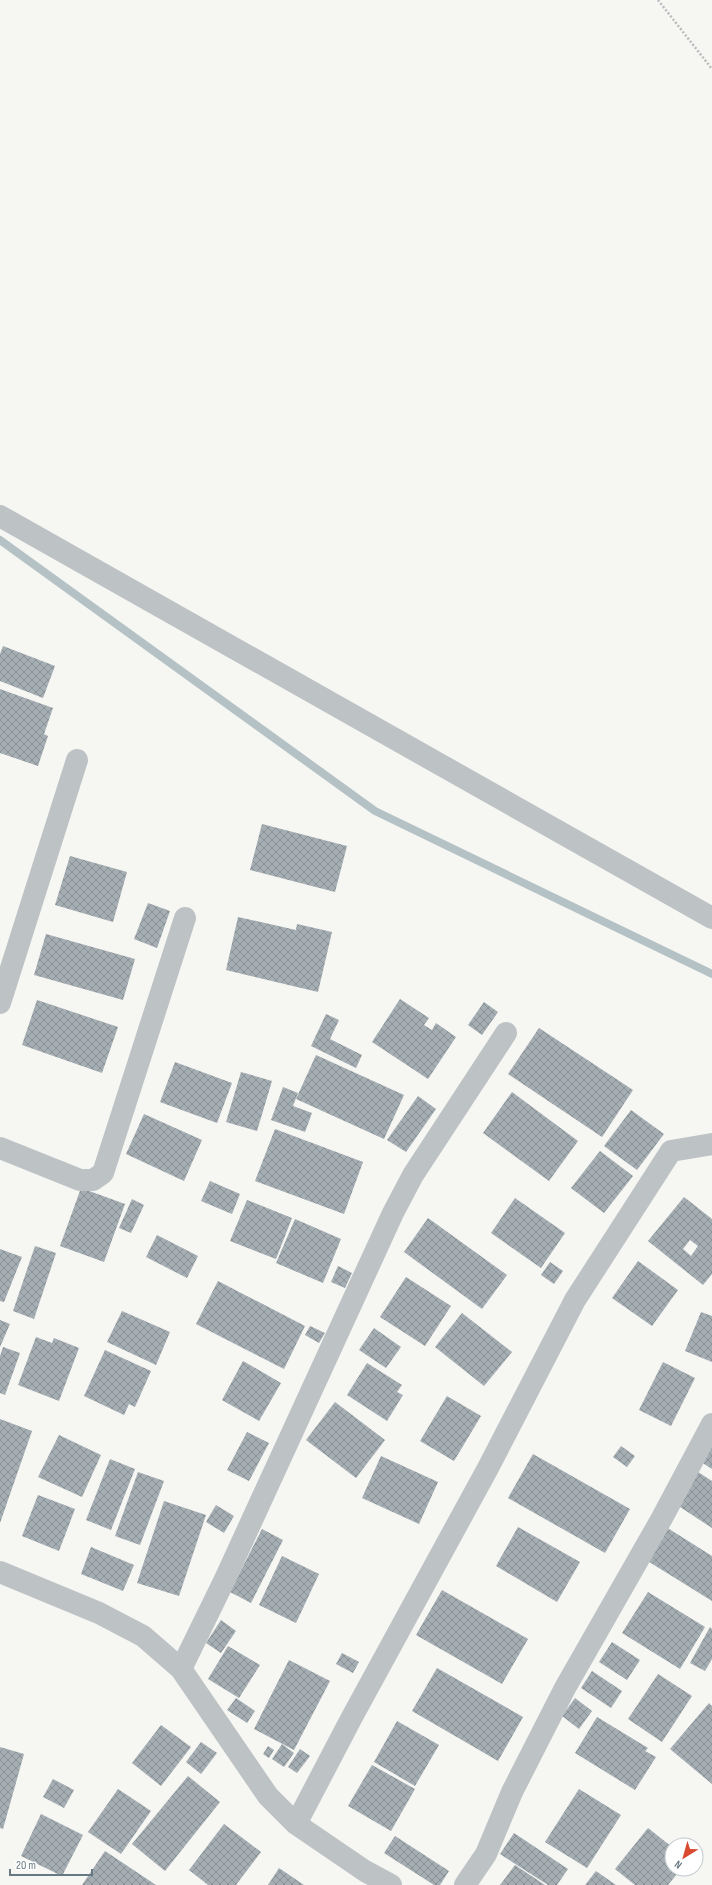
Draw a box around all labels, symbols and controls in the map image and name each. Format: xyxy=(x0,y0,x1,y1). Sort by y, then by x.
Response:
north arrow xyxy=(664,1837,704,1877)
scale bar xyxy=(10,1851,92,1877)
text: 20 m xyxy=(16,1858,36,1873)
text: N xyxy=(672,1858,685,1872)

